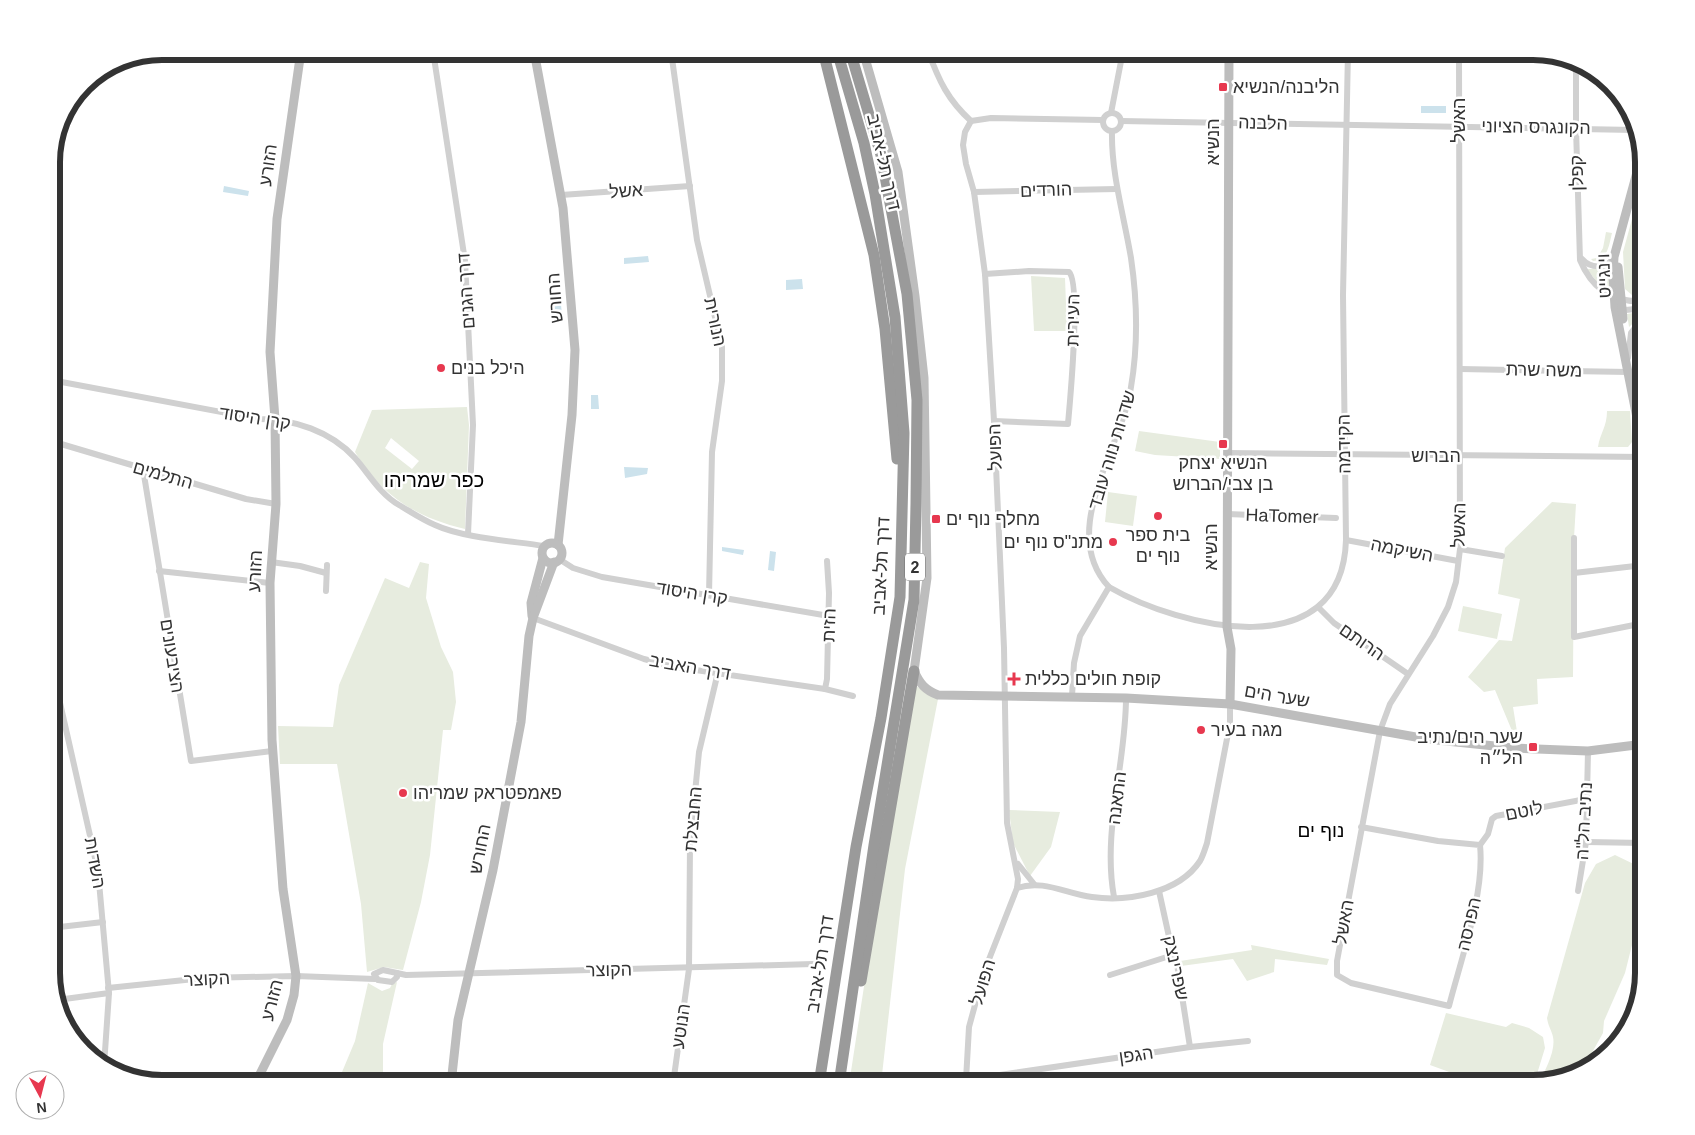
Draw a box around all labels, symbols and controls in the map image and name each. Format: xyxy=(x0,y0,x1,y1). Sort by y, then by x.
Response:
place label: הליבנה/הנשיא xyxy=(1233,77,1340,97)
marker: הליבנה/הנשיא xyxy=(1217,81,1229,93)
street label: האשל xyxy=(1449,97,1469,143)
street label: דרך תל-אביב xyxy=(863,112,905,212)
street label: הלבנה xyxy=(1238,112,1288,134)
street label: הקונגרס הציוני xyxy=(1481,116,1591,138)
street label: הנשיא xyxy=(1203,118,1223,166)
street label: הזורע xyxy=(255,143,281,187)
street label: קפלן xyxy=(1567,155,1587,191)
street label: הורדים xyxy=(1020,179,1072,201)
street label: אשל xyxy=(609,180,644,202)
street label: דרך הגנים xyxy=(453,252,479,330)
street label: וינגייט xyxy=(1593,253,1615,299)
street label: החורש xyxy=(543,272,567,324)
street label: העירית xyxy=(1063,293,1083,347)
street label: הנורית xyxy=(700,296,730,348)
place label: היכל בנים xyxy=(451,358,525,378)
street label: משה שרת xyxy=(1506,359,1582,381)
marker: היכל בנים xyxy=(435,362,447,374)
street label: שדרות נווה עובד xyxy=(1084,388,1140,512)
street label: קרן היסוד xyxy=(218,402,292,434)
street label: הקידמה xyxy=(1333,414,1355,474)
street label: הפועל xyxy=(984,423,1006,471)
marker: הנשיא יצחק בן צבי/הברוש xyxy=(1217,438,1229,450)
street label: הברוש xyxy=(1411,446,1461,466)
place label: הנשיא יצחק בן צבי/הברוש xyxy=(1173,453,1273,494)
street label: התלמים xyxy=(131,457,195,493)
district label: כפר שמריהו xyxy=(384,469,484,491)
street label: האשל xyxy=(1449,502,1469,548)
street label: HaTomer xyxy=(1245,505,1319,527)
place label: מחלף נוף ים xyxy=(946,509,1040,529)
marker: בית ספר נוף ים xyxy=(1152,510,1164,522)
marker: מחלף נוף ים xyxy=(930,513,942,525)
street label: דרך תל-אביב xyxy=(868,516,894,616)
street label: הנשיא xyxy=(1201,523,1221,571)
place label: בית ספר נוף ים xyxy=(1126,525,1191,566)
place label: מתנ"ס נוף ים xyxy=(1004,532,1103,552)
street label: השיקמה xyxy=(1369,534,1435,566)
marker: מתנ"ס נוף ים xyxy=(1107,536,1119,548)
street label: הזורע xyxy=(244,550,266,592)
road number: 2 xyxy=(905,554,925,580)
street label: קרן היסוד xyxy=(655,577,729,609)
street label: הזית xyxy=(818,608,840,642)
street label: הציבעונים xyxy=(156,618,188,694)
street label: הרותם xyxy=(1336,619,1388,665)
street label: דרך האביב xyxy=(648,650,732,684)
place label: קופת חולים כללית xyxy=(1025,669,1161,689)
marker: קופת חולים כללית xyxy=(1007,672,1021,686)
street label: שער הים xyxy=(1243,680,1311,712)
place label: מגה בעיר xyxy=(1211,720,1283,740)
marker: מגה בעיר xyxy=(1195,724,1207,736)
place label: שער הים/נתיב הל״ה xyxy=(1417,727,1523,768)
marker: שער הים/נתיב הל״ה xyxy=(1527,741,1539,753)
street label: התאנה xyxy=(1104,770,1130,826)
street label: נתיב הל"ה xyxy=(1572,781,1596,861)
place label: פאמפטראק שמריהו xyxy=(413,783,562,803)
street label: החבצלת xyxy=(680,786,706,852)
marker: פאמפטראק שמריהו xyxy=(397,787,409,799)
street label: לוטם xyxy=(1503,798,1545,824)
district label: נוף ים xyxy=(1298,820,1344,841)
street label: החורש xyxy=(465,822,495,876)
street label: השדות xyxy=(81,836,109,890)
street label: הפרסה xyxy=(1453,895,1485,953)
street label: האשל xyxy=(1330,898,1358,946)
street label: דרך תל-אביב xyxy=(802,914,838,1014)
street label: שפרינצק xyxy=(1159,934,1193,1002)
street label: הפועל xyxy=(967,957,999,1007)
street label: הקוצר xyxy=(586,960,632,980)
street label: הקוצר xyxy=(183,968,231,990)
street label: הזורע xyxy=(257,977,287,1023)
street label: הנוטע xyxy=(668,1002,694,1050)
street label: הגפן xyxy=(1117,1043,1155,1067)
north arrow xyxy=(15,1070,65,1120)
text: N xyxy=(36,1099,48,1116)

